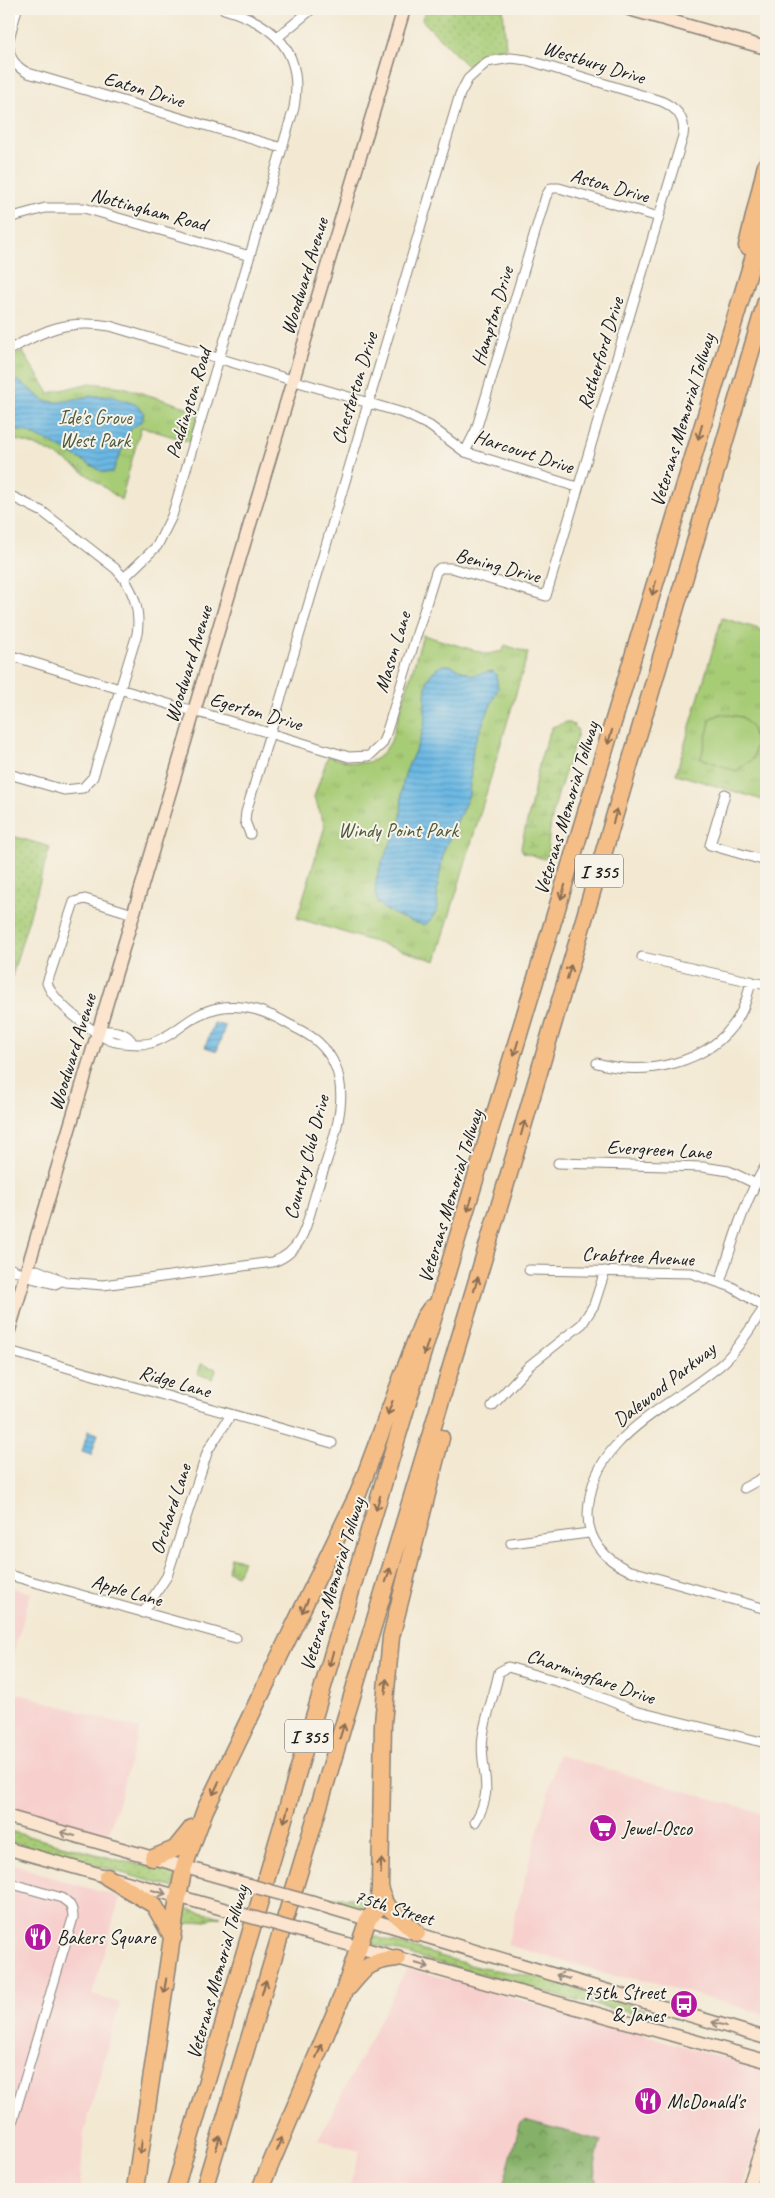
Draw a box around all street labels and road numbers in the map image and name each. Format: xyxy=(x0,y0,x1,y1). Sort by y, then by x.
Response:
street label: Westbury Drive xyxy=(540,35,649,90)
street label: Eaton Drive xyxy=(101,65,188,114)
street label: Aston Drive xyxy=(568,162,653,209)
street label: Nottingham Road xyxy=(88,182,213,238)
street label: Woodward Avenue xyxy=(275,213,335,338)
street label: Hampton Drive xyxy=(466,262,520,369)
street label: Rutherford Drive xyxy=(572,293,630,412)
street label: Chesterton Drive xyxy=(326,328,384,447)
street label: Veterans Memorial Tollway xyxy=(644,329,721,510)
street label: Paddington Road xyxy=(160,342,218,461)
street label: Harcourt Drive xyxy=(471,424,578,480)
street label: Bening Drive xyxy=(453,542,544,589)
street label: Woodward Avenue xyxy=(159,601,219,726)
street label: Mason Lane xyxy=(368,607,417,696)
street label: Egerton Drive xyxy=(207,686,306,737)
street label: Veterans Memorial Tollway xyxy=(528,717,605,898)
road number: I 355 xyxy=(575,854,623,888)
street label: Woodward Avenue xyxy=(43,989,103,1114)
street label: Country Club Drive xyxy=(278,1091,335,1222)
street label: Veterans Memorial Tollway xyxy=(412,1105,489,1286)
street label: Evergreen Lane xyxy=(606,1134,713,1165)
street label: Crabtree Avenue xyxy=(582,1241,696,1272)
street label: Dalewood Parkway xyxy=(608,1335,722,1432)
street label: Ridge Lane xyxy=(136,1359,215,1404)
street label: Orchard Lane xyxy=(144,1459,197,1558)
street label: Veterans Memorial Tollway xyxy=(294,1493,371,1674)
street label: Apple Lane xyxy=(89,1569,166,1613)
street label: Charmingfare Drive xyxy=(523,1643,660,1711)
road number: I 355 xyxy=(285,1720,333,1752)
street label: Veterans Memorial Tollway xyxy=(181,1881,255,2062)
street label: 75th Street xyxy=(351,1884,439,1932)

